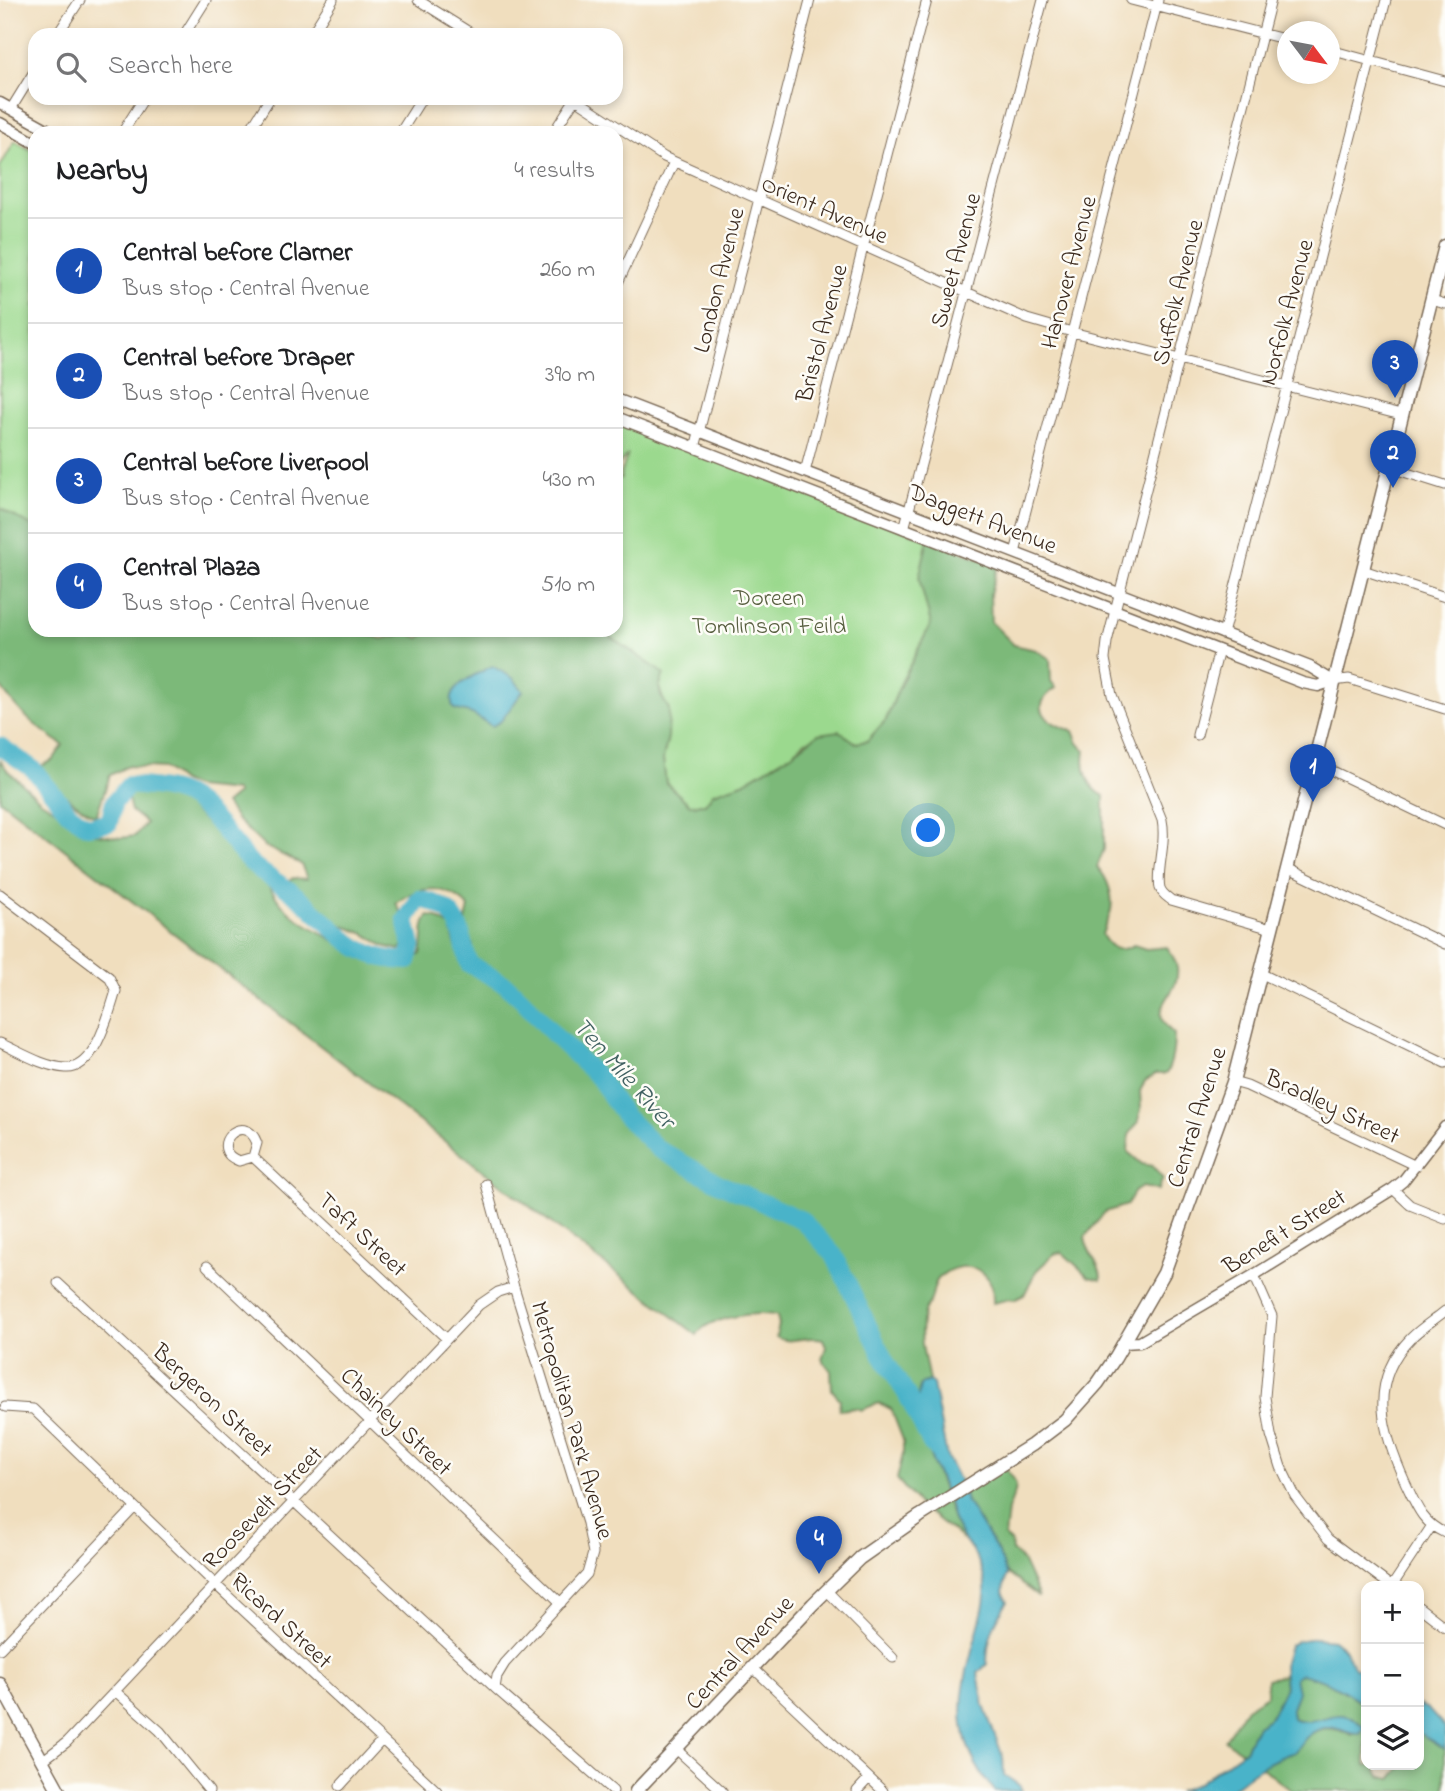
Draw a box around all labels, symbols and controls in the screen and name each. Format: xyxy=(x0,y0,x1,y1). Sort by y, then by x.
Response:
north arrow xyxy=(1277,21,1340,84)
search box xyxy=(28,28,623,105)
icon: search xyxy=(52,48,90,86)
text: Search here xyxy=(108,48,233,86)
text: Nearby xyxy=(56,150,148,194)
text: 4 results xyxy=(514,155,595,188)
street label: Orient Avenue xyxy=(755,168,893,255)
street label: Sweet Avenue xyxy=(923,189,992,332)
street label: Hanover Avenue xyxy=(1033,192,1108,353)
street label: London Avenue xyxy=(685,204,755,357)
street label: Suffolk Avenue xyxy=(1144,216,1214,369)
text: Central before Clarner xyxy=(123,235,352,273)
street label: Norfolk Avenue xyxy=(1252,235,1325,390)
text: 1 xyxy=(75,254,83,287)
text: 260 m xyxy=(540,254,595,287)
street label: Bristol Avenue xyxy=(788,260,859,408)
text: Bus stop · Central Avenue xyxy=(123,273,369,306)
text: Central before Draper xyxy=(123,340,354,378)
pin: 3 xyxy=(1372,340,1418,398)
text: 2 xyxy=(73,359,85,392)
text: 390 m xyxy=(545,359,595,392)
text: Bus stop · Central Avenue xyxy=(123,378,369,411)
pin: 2 xyxy=(1370,430,1416,488)
text: Central before Liverpool xyxy=(123,445,369,483)
text: 3 xyxy=(74,464,84,497)
text: 430 m xyxy=(542,464,595,497)
street label: Daggett Avenue xyxy=(902,476,1062,565)
text: Bus stop · Central Avenue xyxy=(123,483,369,516)
text: Central Plaza xyxy=(123,550,260,588)
text: 4 xyxy=(74,569,84,602)
text: 510 m xyxy=(541,569,595,602)
park label: Doreen Tomlinson Feild xyxy=(692,582,847,645)
text: Bus stop · Central Avenue xyxy=(123,588,369,621)
pin: 1 xyxy=(1290,744,1336,802)
your location xyxy=(911,813,945,847)
water label: Ten Mile River xyxy=(562,1010,685,1140)
street label: Central Avenue xyxy=(1159,1043,1238,1193)
street label: Bradley Street xyxy=(1258,1061,1405,1156)
street label: Benefit Street xyxy=(1216,1181,1354,1285)
street label: Taft Street xyxy=(309,1185,414,1287)
street label: Metropolitan Park Avenue xyxy=(520,1297,621,1544)
street label: Bergeron Street xyxy=(142,1336,280,1467)
street label: Chainey Street xyxy=(331,1360,459,1486)
street label: Roosevelt Street xyxy=(195,1439,332,1579)
pin: 4 xyxy=(796,1516,842,1574)
street label: Ricard Street xyxy=(221,1565,339,1678)
map controls xyxy=(1361,1581,1424,1770)
button: + xyxy=(1361,1581,1424,1644)
street label: Central Avenue xyxy=(678,1588,804,1719)
button: − xyxy=(1361,1644,1424,1707)
button: layers xyxy=(1361,1707,1424,1770)

